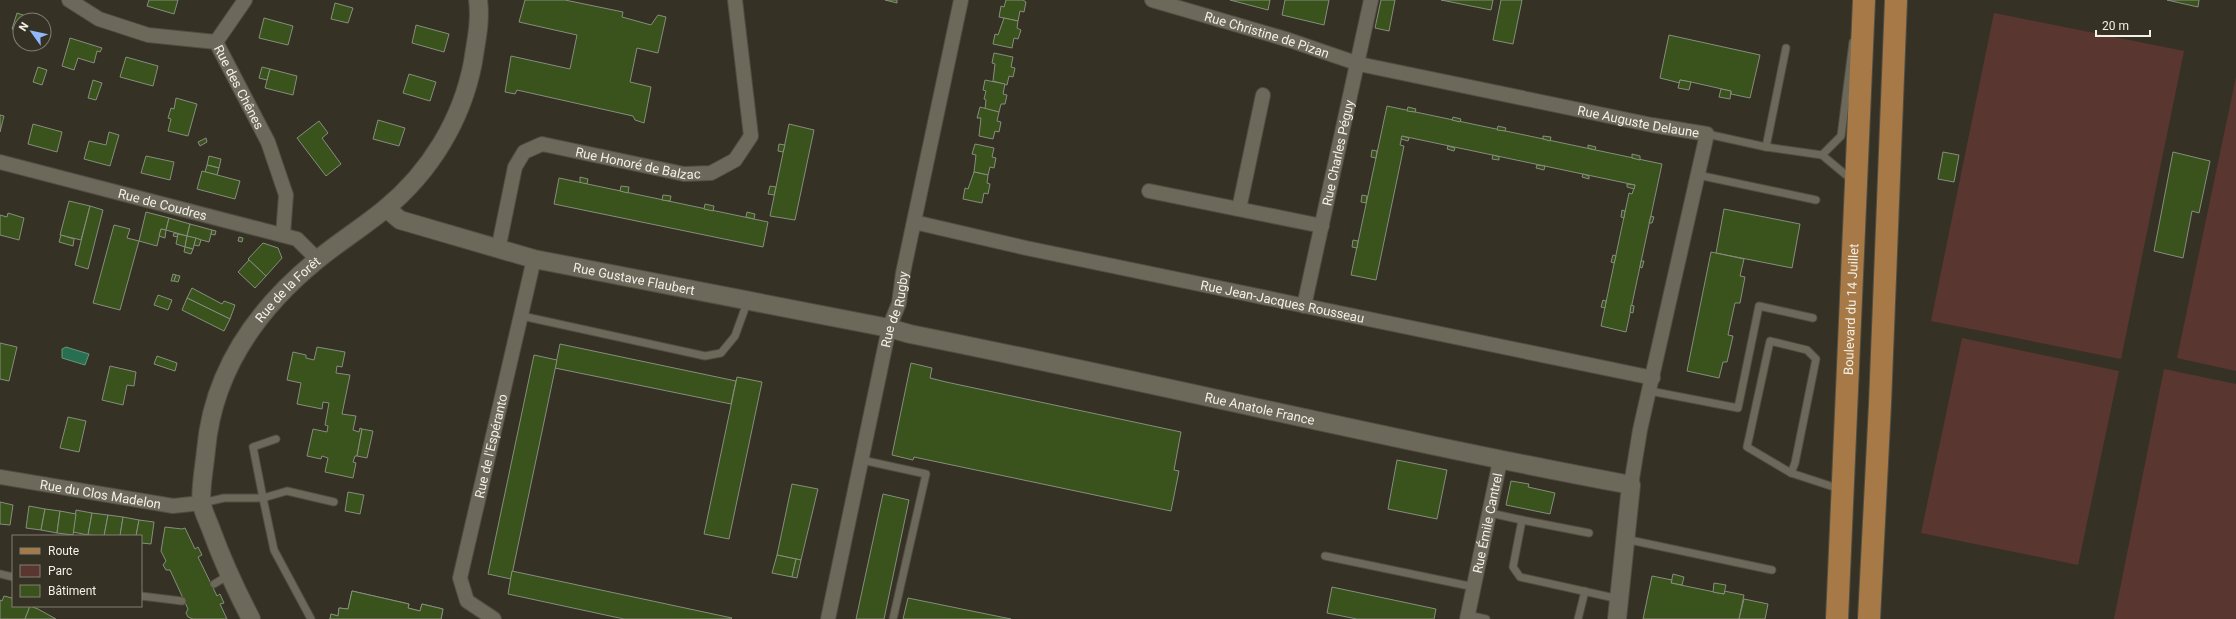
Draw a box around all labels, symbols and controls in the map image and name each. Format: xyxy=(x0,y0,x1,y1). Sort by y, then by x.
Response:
street label: Rue Christine de Pizan xyxy=(1203,8,1331,61)
north arrow xyxy=(12,12,52,52)
scale bar xyxy=(2096,12,2150,38)
text: 20 m xyxy=(2102,19,2129,33)
text: N xyxy=(16,20,32,34)
street label: Rue des Chênes xyxy=(211,42,268,132)
street label: Rue Charles Péguy xyxy=(1319,98,1356,207)
street label: Rue Auguste Delaune xyxy=(1576,102,1700,140)
street label: Rue Honoré de Balzac xyxy=(574,144,701,182)
street label: Rue de Coudres xyxy=(117,185,209,223)
street label: Boulevard du 14 Juillet xyxy=(1840,243,1861,375)
street label: Rue de la Forêt xyxy=(252,253,323,325)
street label: Rue Gustave Flaubert xyxy=(572,259,696,298)
street label: Rue de Rugby xyxy=(878,270,911,349)
street label: Rue Jean-Jacques Rousseau xyxy=(1199,277,1366,325)
street label: Rue Anatole France xyxy=(1203,389,1316,428)
street label: Rue de l'Espéranto xyxy=(471,392,510,500)
street label: Rue Émile Cantrel xyxy=(1469,472,1505,575)
street label: Rue du Clos Madelon xyxy=(39,476,162,511)
legend xyxy=(12,535,142,607)
text: Route xyxy=(48,544,79,558)
text: Parc xyxy=(48,564,72,578)
text: Bâtiment xyxy=(48,584,96,598)

